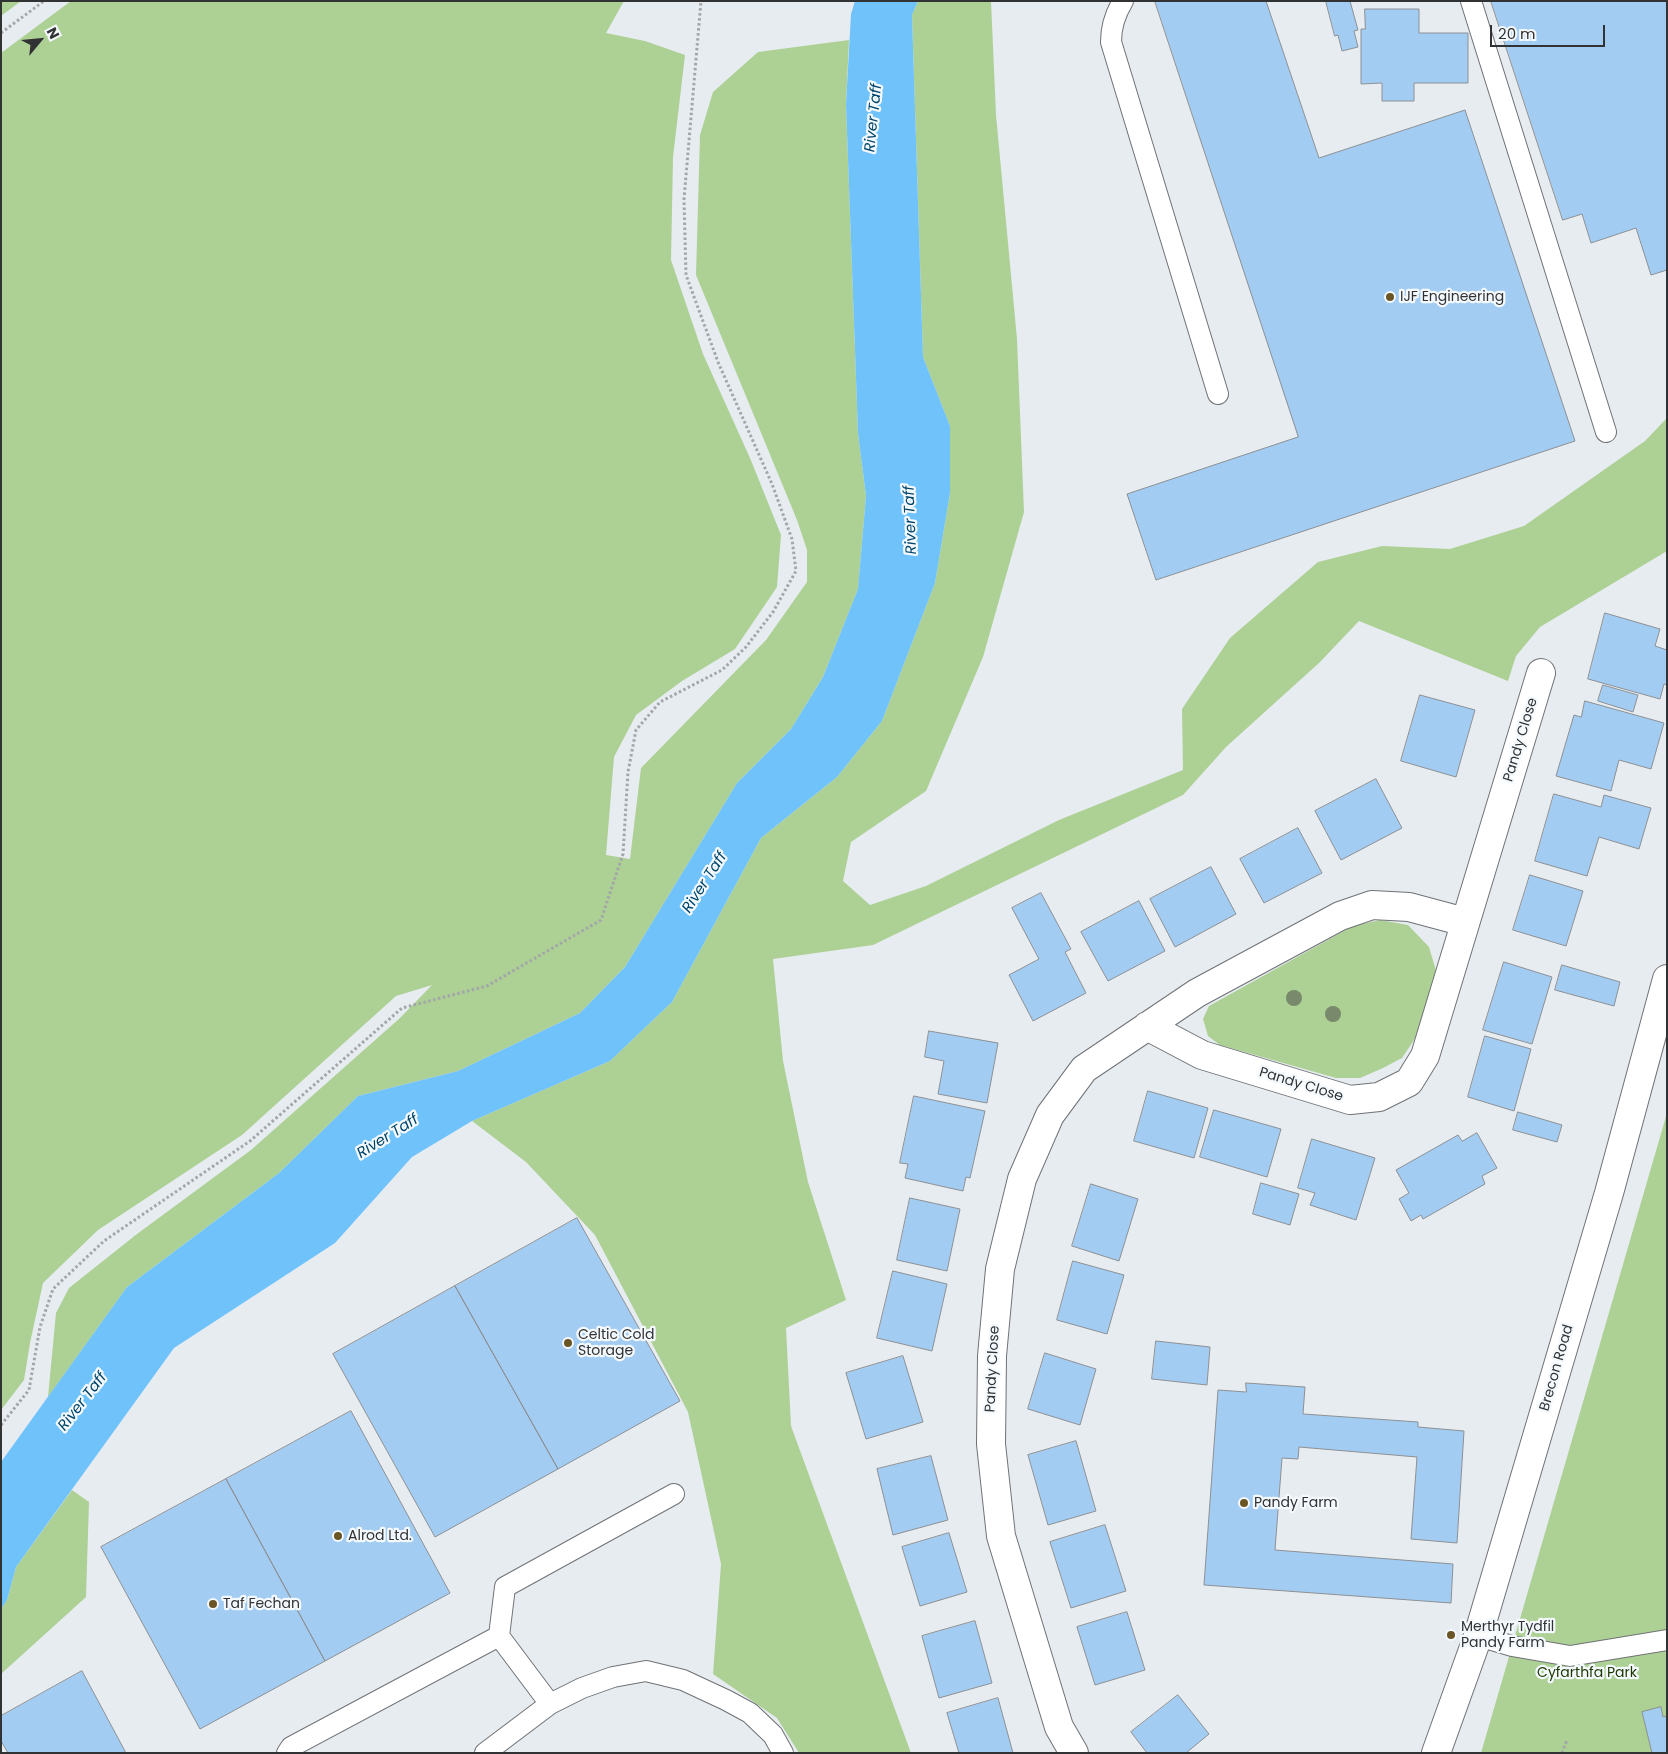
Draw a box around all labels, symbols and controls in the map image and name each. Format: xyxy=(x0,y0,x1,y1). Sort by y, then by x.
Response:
north arrow xyxy=(15,15,65,65)
scale bar xyxy=(1493,15,1608,47)
text: 20 m xyxy=(1498,23,1536,44)
text: N xyxy=(42,24,65,42)
water label: River Taff xyxy=(861,83,887,153)
place label: IJF Engineering xyxy=(1400,289,1504,305)
marker: IJF Engineering xyxy=(1384,291,1396,303)
water label: River Taff xyxy=(901,485,921,555)
street label: Pandy Close xyxy=(1500,696,1542,784)
water label: River Taff xyxy=(679,849,731,917)
street label: Pandy Close xyxy=(1257,1064,1345,1106)
water label: River Taff xyxy=(354,1111,422,1163)
street label: Brecon Road xyxy=(1537,1323,1577,1413)
street label: Pandy Close xyxy=(982,1325,1004,1413)
place label: Celtic Cold Storage xyxy=(578,1327,654,1360)
marker: Celtic Cold Storage xyxy=(562,1337,574,1349)
water label: River Taff xyxy=(55,1369,111,1435)
place label: Pandy Farm xyxy=(1254,1495,1338,1511)
marker: Pandy Farm xyxy=(1238,1497,1250,1509)
place label: Alrod Ltd. xyxy=(348,1528,412,1544)
marker: Alrod Ltd. xyxy=(332,1530,344,1542)
place label: Taf Fechan xyxy=(223,1596,300,1612)
marker: Taf Fechan xyxy=(207,1598,219,1610)
place label: Merthyr Tydfil Pandy Farm xyxy=(1461,1619,1554,1651)
marker: Merthyr Tydfil Pandy Farm xyxy=(1445,1629,1457,1641)
park label: Cyfarthfa Park xyxy=(1537,1665,1637,1681)

